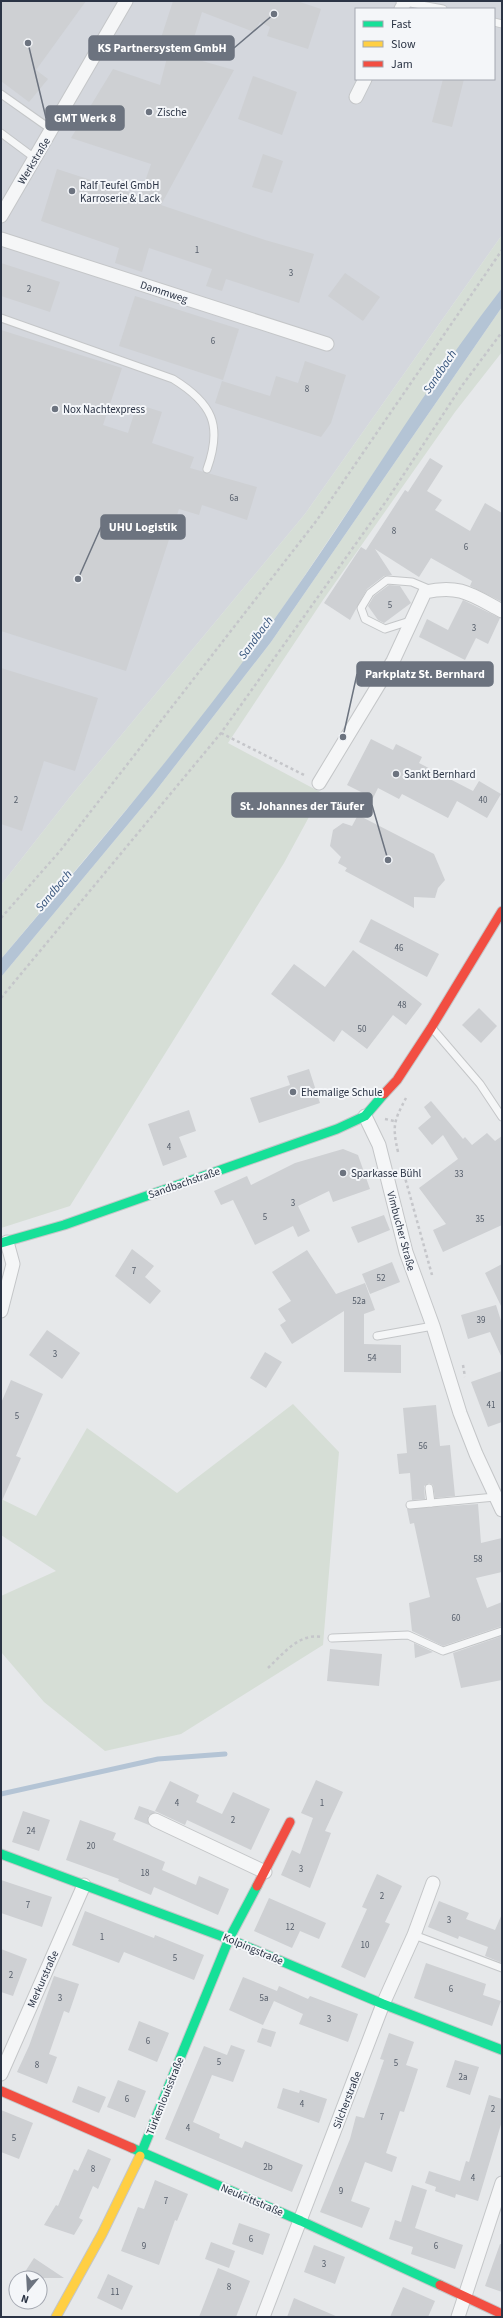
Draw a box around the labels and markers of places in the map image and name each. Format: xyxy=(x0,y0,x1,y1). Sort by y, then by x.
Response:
callout: KS Partnersystem GmbH xyxy=(89,36,234,60)
place label: Zische xyxy=(157,105,187,120)
callout: GMT Werk 8 xyxy=(46,106,124,130)
marker: Zische xyxy=(144,107,154,117)
place label: Ralf Teufel GmbH Karroserie & Lack xyxy=(80,178,160,206)
marker: Ralf Teufel GmbH Karroserie & Lack xyxy=(67,186,77,196)
place label: Nox Nachtexpress xyxy=(63,402,145,417)
marker: Nox Nachtexpress xyxy=(50,404,60,414)
callout: UHU Logistik xyxy=(101,515,185,539)
callout: Parkplatz St. Bernhard xyxy=(357,662,493,686)
place label: Sankt Bernhard xyxy=(404,767,476,782)
marker: Sankt Bernhard xyxy=(391,769,401,779)
callout: St. Johannes der Täufer xyxy=(232,793,372,817)
place label: Ehemalige Schule xyxy=(301,1085,383,1100)
marker: Ehemalige Schule xyxy=(288,1087,298,1097)
place label: Sparkasse Bühl xyxy=(351,1166,421,1181)
marker: Sparkasse Bühl xyxy=(338,1168,348,1178)

